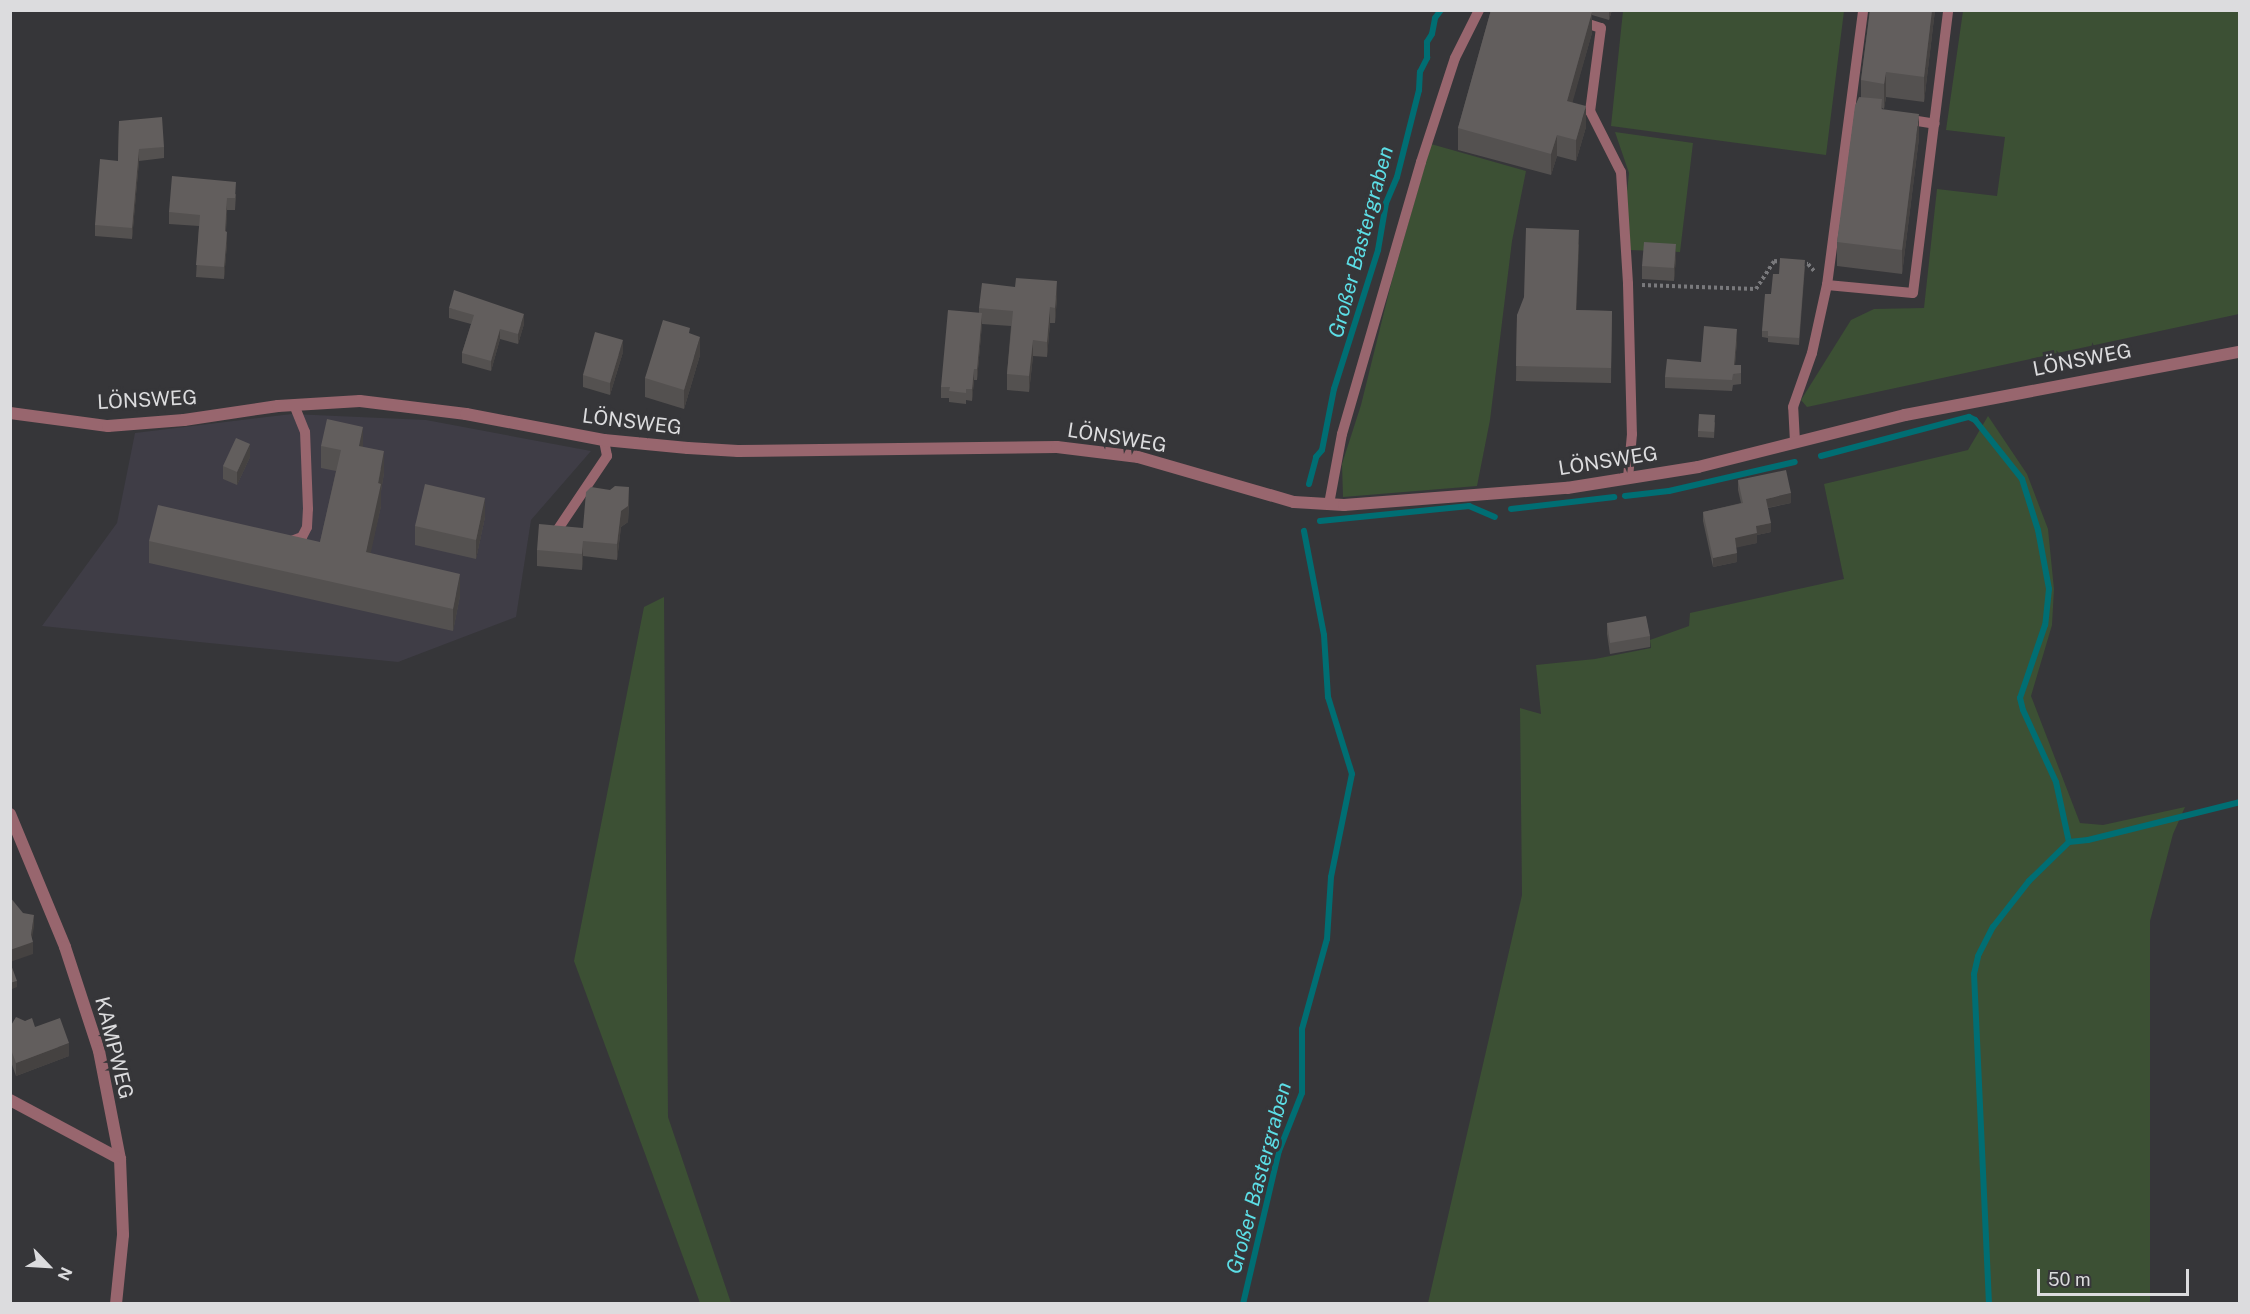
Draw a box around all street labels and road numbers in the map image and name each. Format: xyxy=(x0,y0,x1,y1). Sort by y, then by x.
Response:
street label: LÖNSWEG xyxy=(2031,339,2133,381)
street label: LÖNSWEG xyxy=(96,385,198,415)
street label: LÖNSWEG xyxy=(581,404,683,440)
street label: LÖNSWEG xyxy=(1066,418,1168,458)
street label: LÖNSWEG xyxy=(1557,441,1659,481)
street label: KAMPWEG xyxy=(90,994,138,1102)

